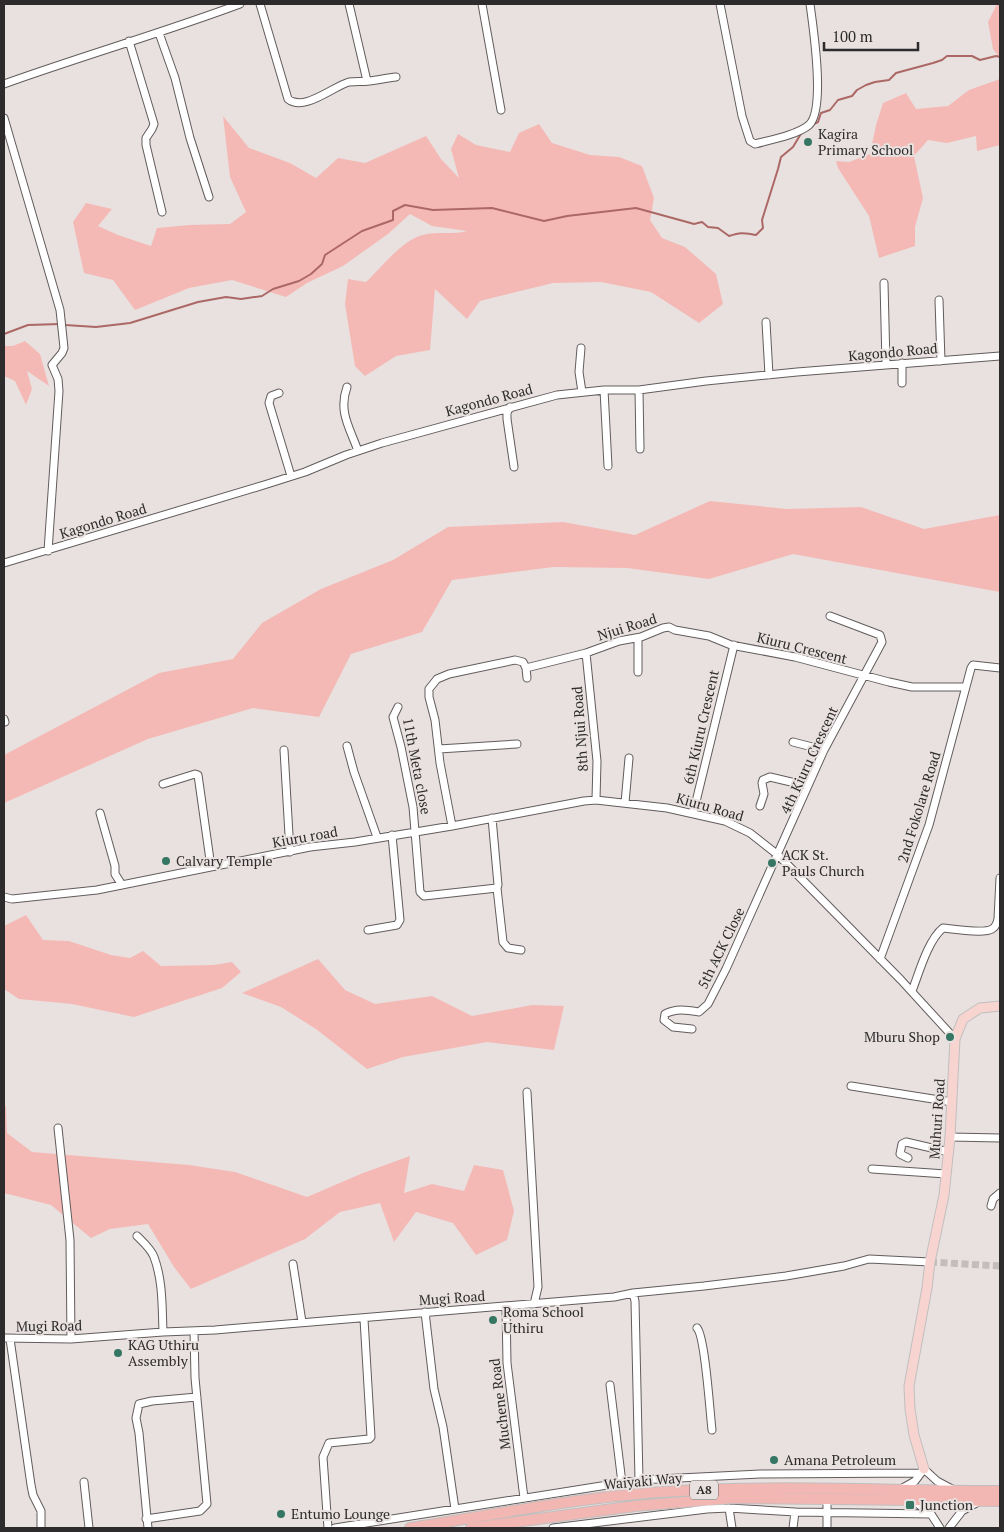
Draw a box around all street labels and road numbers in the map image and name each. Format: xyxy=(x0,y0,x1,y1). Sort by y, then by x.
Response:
street label: Kagondo Road xyxy=(847,338,939,365)
street label: Kagondo Road xyxy=(443,379,535,420)
street label: Kagondo Road xyxy=(57,498,149,543)
street label: Njui Road xyxy=(595,608,659,645)
street label: Kiuru Crescent xyxy=(755,627,850,668)
street label: 6th Kiuru Crescent xyxy=(678,667,723,786)
street label: 8th Njui Road xyxy=(567,686,592,772)
street label: 4th Kiuru Crescent xyxy=(775,702,842,817)
street label: 11th Meta close xyxy=(399,716,436,816)
street label: 2nd Fokolare Road xyxy=(893,749,945,865)
street label: Kiuru Road xyxy=(674,788,746,825)
street label: Kiuru road xyxy=(271,821,339,852)
street label: 5th ACK Close xyxy=(693,904,748,992)
street label: Muhuri Road xyxy=(924,1078,949,1160)
street label: Mugi Road xyxy=(418,1286,486,1309)
street label: Mugi Road xyxy=(16,1315,83,1336)
street label: Muchene Road xyxy=(484,1357,515,1451)
street label: Waiyaki Way xyxy=(603,1468,684,1493)
road number: A8 xyxy=(690,1480,718,1500)

